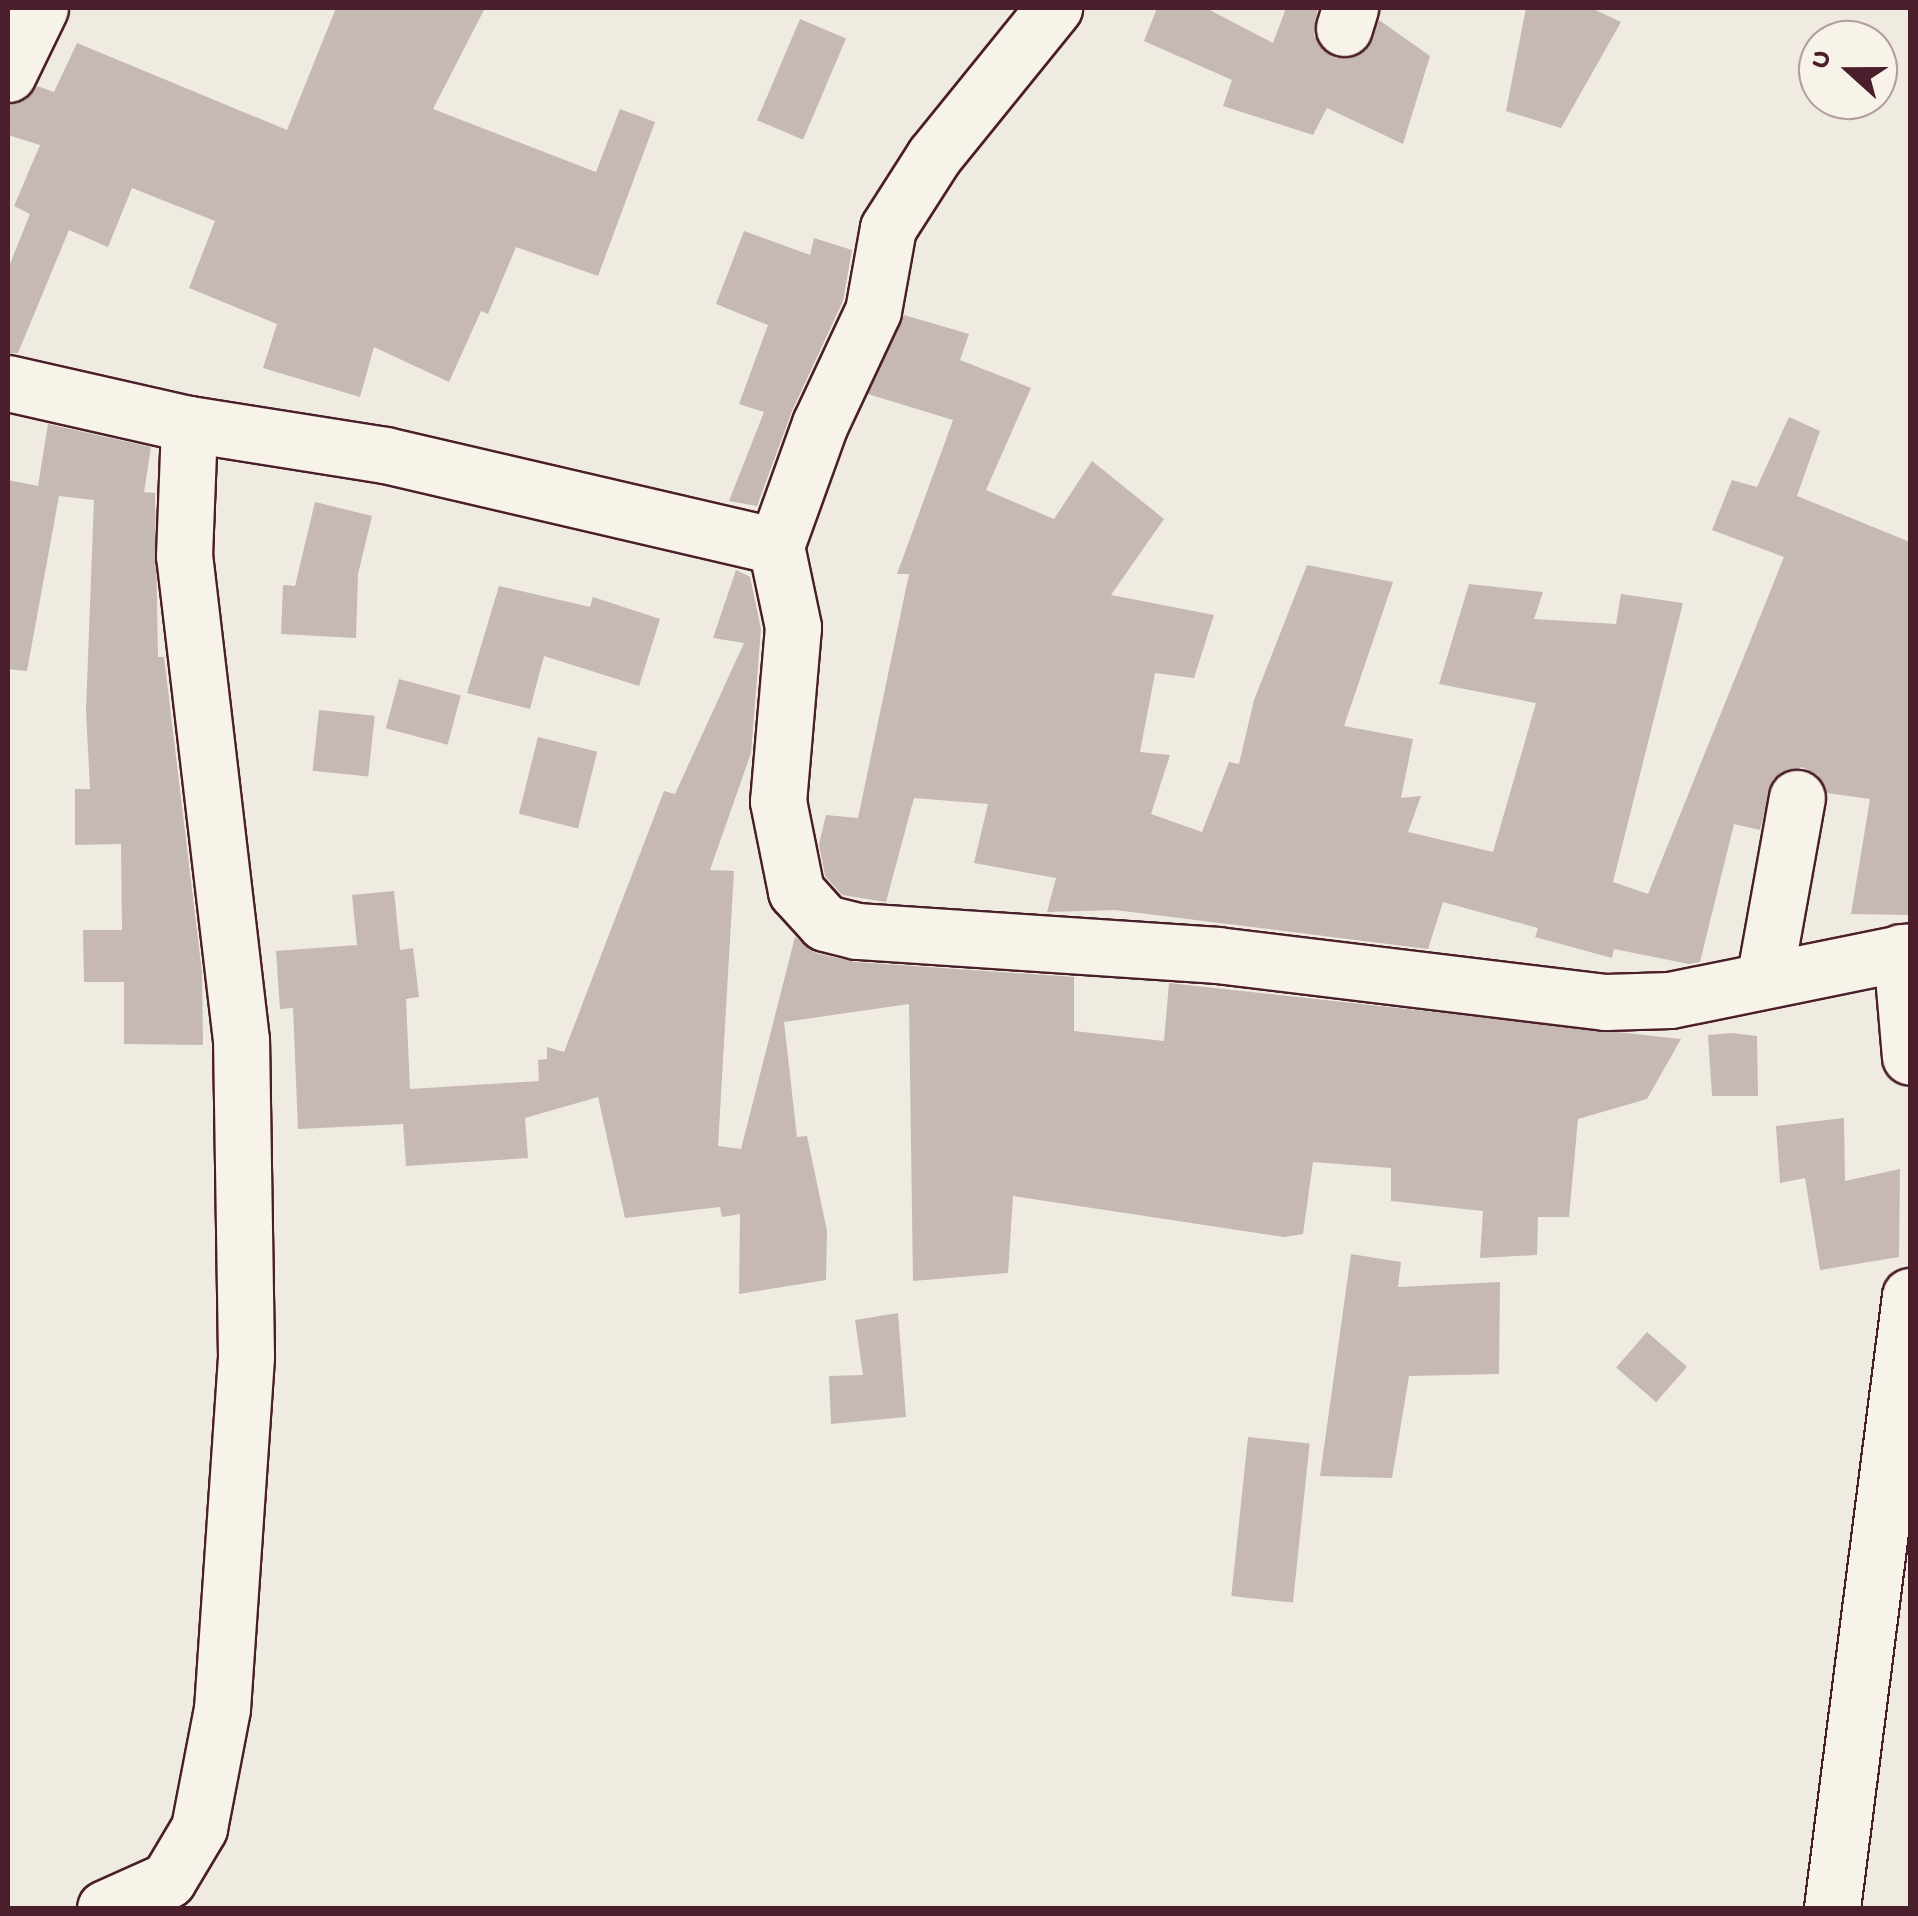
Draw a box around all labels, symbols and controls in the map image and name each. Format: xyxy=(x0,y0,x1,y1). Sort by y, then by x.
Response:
north arrow xyxy=(1798,20,1898,120)
text: U xyxy=(1803,46,1840,73)

